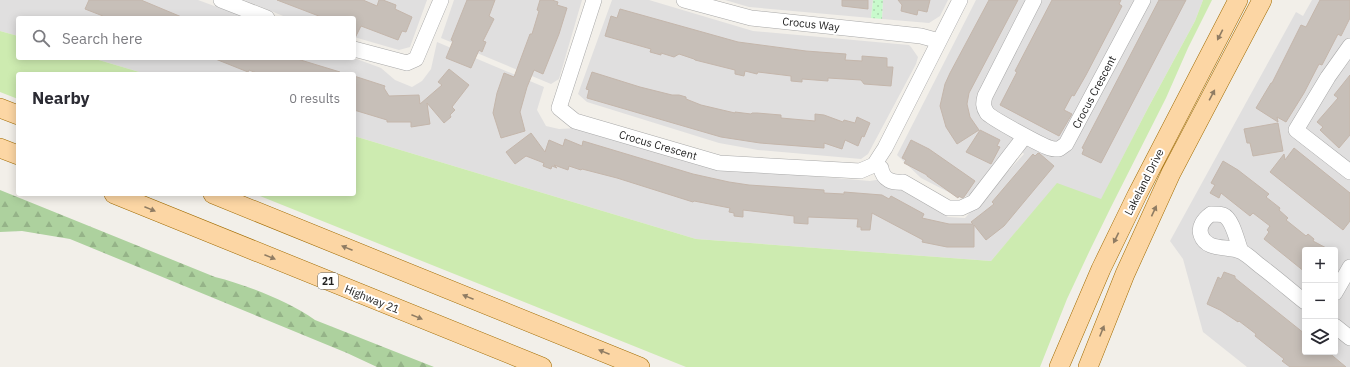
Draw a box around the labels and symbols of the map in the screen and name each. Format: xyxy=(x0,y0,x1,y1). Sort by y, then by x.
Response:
street label: Crocus Way xyxy=(782,14,841,34)
one-way arrow xyxy=(1217,29,1223,40)
street label: Crocus Crescent xyxy=(1069,53,1119,131)
one-way arrow xyxy=(1209,89,1215,101)
street label: Crocus Crescent xyxy=(617,127,699,163)
street label: Lakeland Drive xyxy=(1121,146,1167,218)
one-way arrow xyxy=(144,206,156,212)
one-way arrow xyxy=(1151,206,1157,217)
one-way arrow xyxy=(1113,232,1120,243)
one-way arrow xyxy=(341,245,353,251)
one-way arrow xyxy=(265,255,277,261)
road number: 21 xyxy=(318,273,338,289)
street label: Highway 21 xyxy=(342,282,402,316)
one-way arrow xyxy=(462,294,473,300)
one-way arrow xyxy=(411,314,423,320)
one-way arrow xyxy=(1100,324,1106,336)
one-way arrow xyxy=(598,349,610,355)

